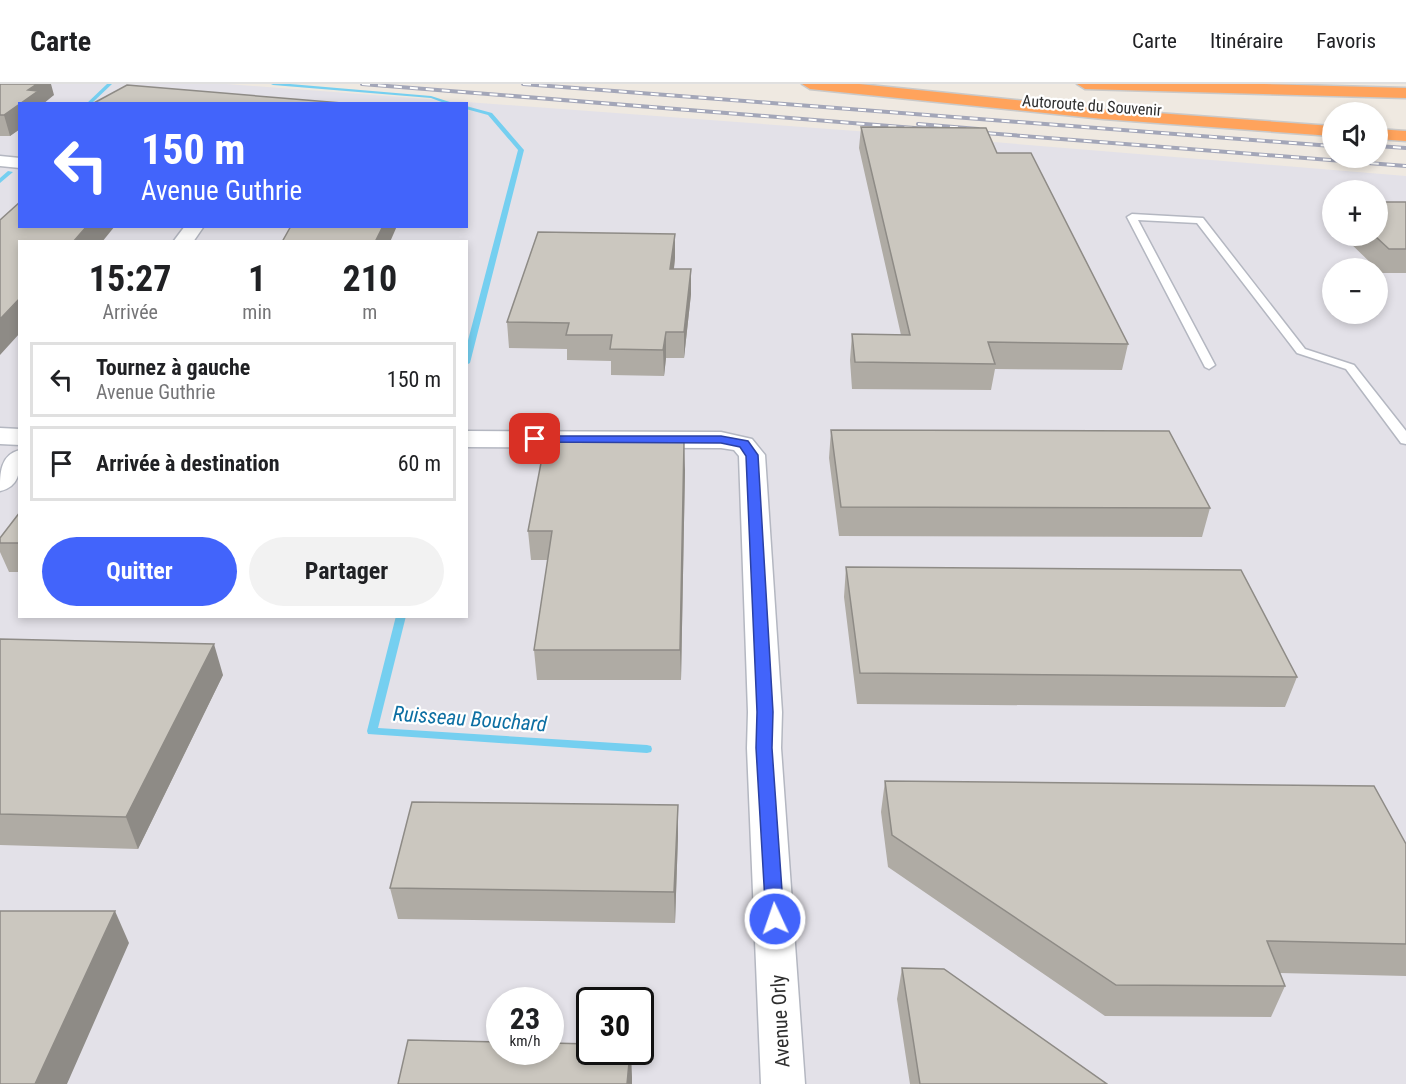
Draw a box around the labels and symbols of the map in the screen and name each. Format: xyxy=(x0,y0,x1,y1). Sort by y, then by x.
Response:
street label: Autoroute du Souvenir xyxy=(1022,91,1162,120)
pin xyxy=(509,413,560,464)
water label: Ruisseau Bouchard xyxy=(392,702,549,736)
position arrow xyxy=(743,887,807,951)
street label: Avenue Orly xyxy=(766,974,794,1068)
speed limit sign: 30 xyxy=(576,987,654,1065)

